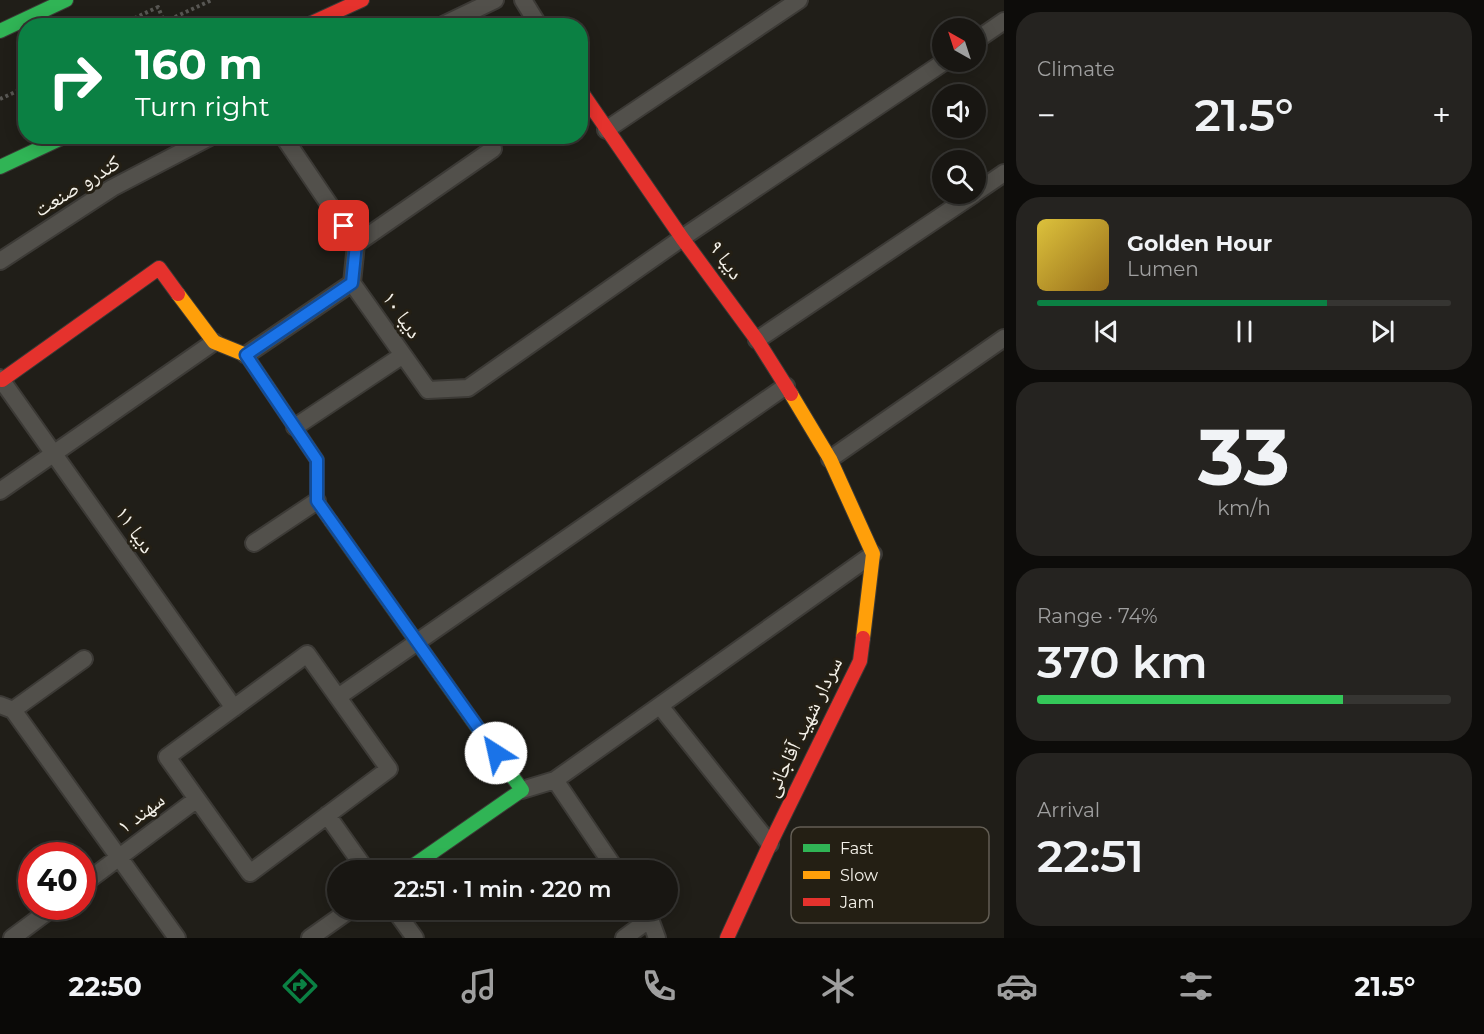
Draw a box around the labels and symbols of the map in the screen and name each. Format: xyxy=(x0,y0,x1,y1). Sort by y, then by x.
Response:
north arrow xyxy=(932,18,986,72)
street label: کندرو صنعت xyxy=(29,149,125,222)
pin xyxy=(318,200,369,251)
street label: دیبا ۹ xyxy=(704,235,749,284)
street label: دیبا ۱۰ xyxy=(377,286,427,343)
street label: دیبا ۱۱ xyxy=(110,501,160,558)
street label: سردار شهید آقاجانی xyxy=(758,653,848,801)
position arrow xyxy=(464,721,528,785)
street label: سهند ۱ xyxy=(112,787,169,838)
legend xyxy=(791,827,989,923)
text: Fast xyxy=(840,839,874,858)
speed limit sign: 40 xyxy=(18,842,96,920)
text: Slow xyxy=(840,866,878,885)
text: Jam xyxy=(839,893,874,912)

